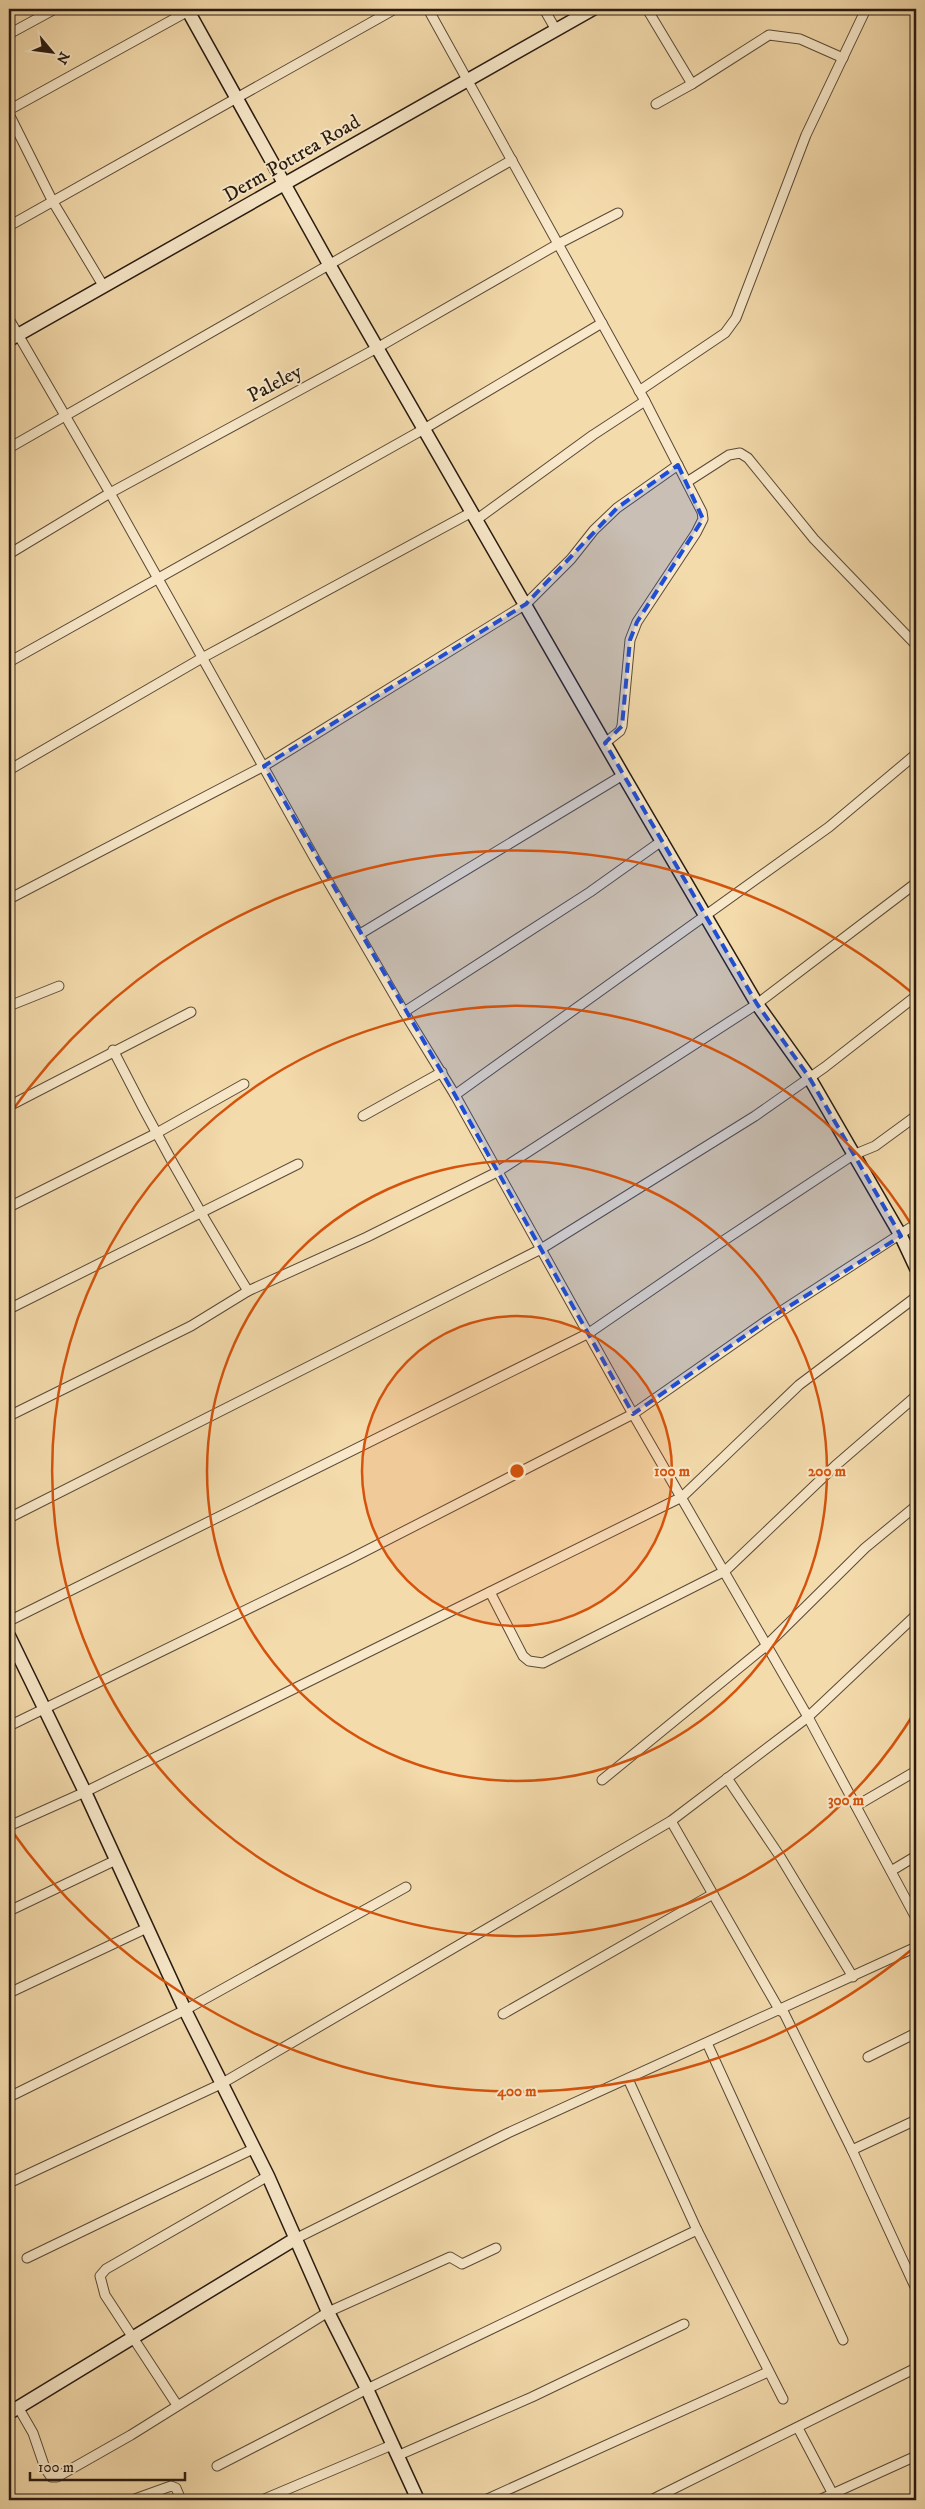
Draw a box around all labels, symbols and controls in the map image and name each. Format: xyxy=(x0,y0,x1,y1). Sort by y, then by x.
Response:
north arrow xyxy=(28,28,78,78)
text: N xyxy=(52,48,73,68)
street label: Derm Pottrea Road xyxy=(219,110,365,208)
street label: Paleley xyxy=(244,359,307,409)
centre of rings xyxy=(508,1462,526,1480)
text: 100 m xyxy=(654,1462,691,1481)
text: 200 m xyxy=(808,1462,847,1481)
text: 300 m xyxy=(828,1791,865,1810)
text: 400 m xyxy=(496,2082,537,2101)
scale bar xyxy=(30,2449,185,2481)
text: 100 m xyxy=(38,2458,74,2477)

